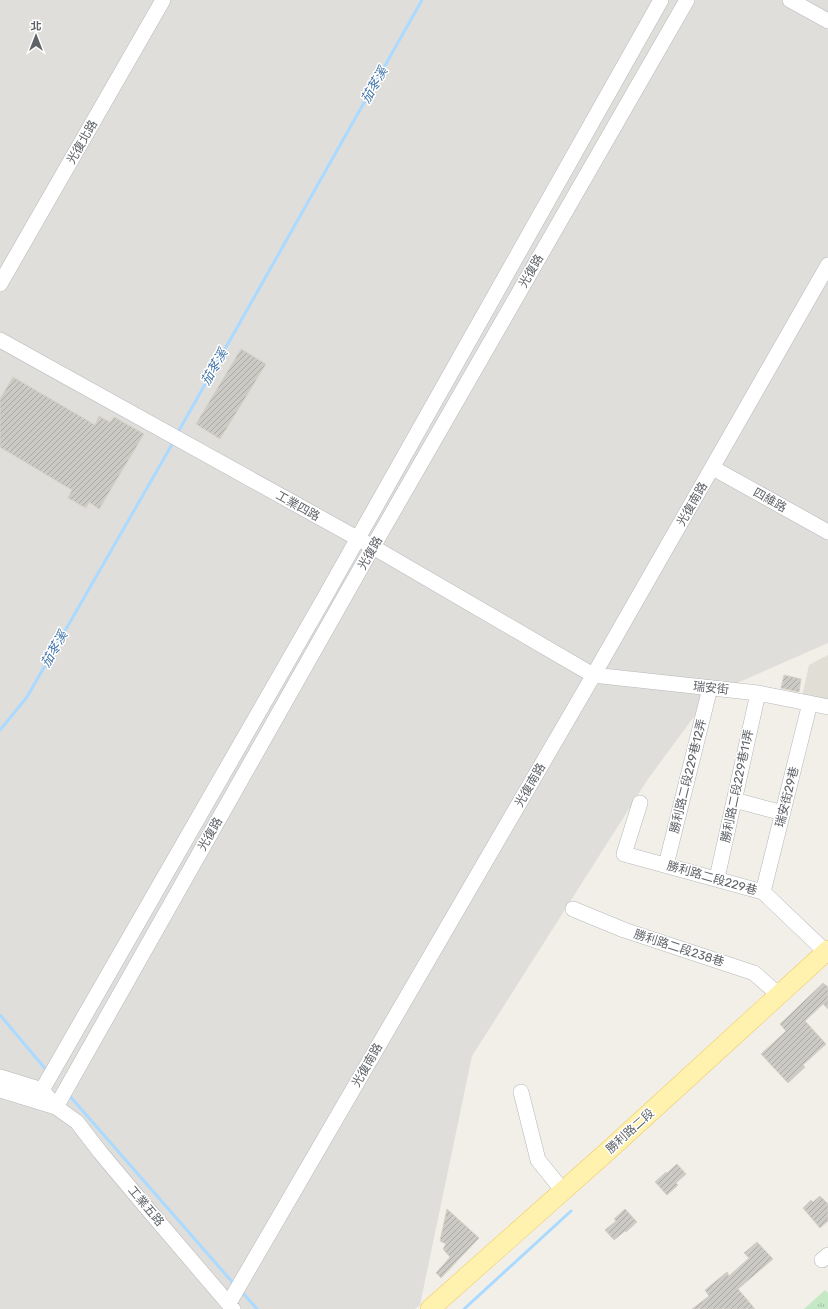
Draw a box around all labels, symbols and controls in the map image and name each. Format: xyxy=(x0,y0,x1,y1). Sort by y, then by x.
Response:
north arrow xyxy=(16,16,56,56)
text: 北 xyxy=(31,20,42,33)
water label: 茄苳溪 xyxy=(358,63,391,106)
street label: 光復北路 xyxy=(64,118,100,166)
street label: 光復路 xyxy=(516,252,546,290)
water label: 茄苳溪 xyxy=(198,345,231,388)
street label: 光復南路 xyxy=(674,480,710,528)
street label: 四維路 xyxy=(751,485,789,515)
street label: 工業四路 xyxy=(274,488,322,524)
street label: 光復路 xyxy=(355,534,385,572)
water label: 茄苳溪 xyxy=(38,627,71,670)
street label: 瑞安街 xyxy=(692,679,730,697)
street label: 勝利路二段229巷12弄 xyxy=(667,717,709,835)
street label: 勝利路二段229巷11弄 xyxy=(718,728,756,844)
street label: 光復南路 xyxy=(512,761,548,809)
street label: 瑞安街29巷 xyxy=(773,765,801,829)
street label: 光復路 xyxy=(195,815,225,853)
street label: 勝利路二段229巷 xyxy=(665,858,759,898)
street label: 勝利路二段238巷 xyxy=(632,927,726,969)
street label: 光復南路 xyxy=(349,1041,385,1089)
street label: 勝利路二段 xyxy=(603,1106,657,1156)
street label: 工業五路 xyxy=(125,1183,167,1229)

